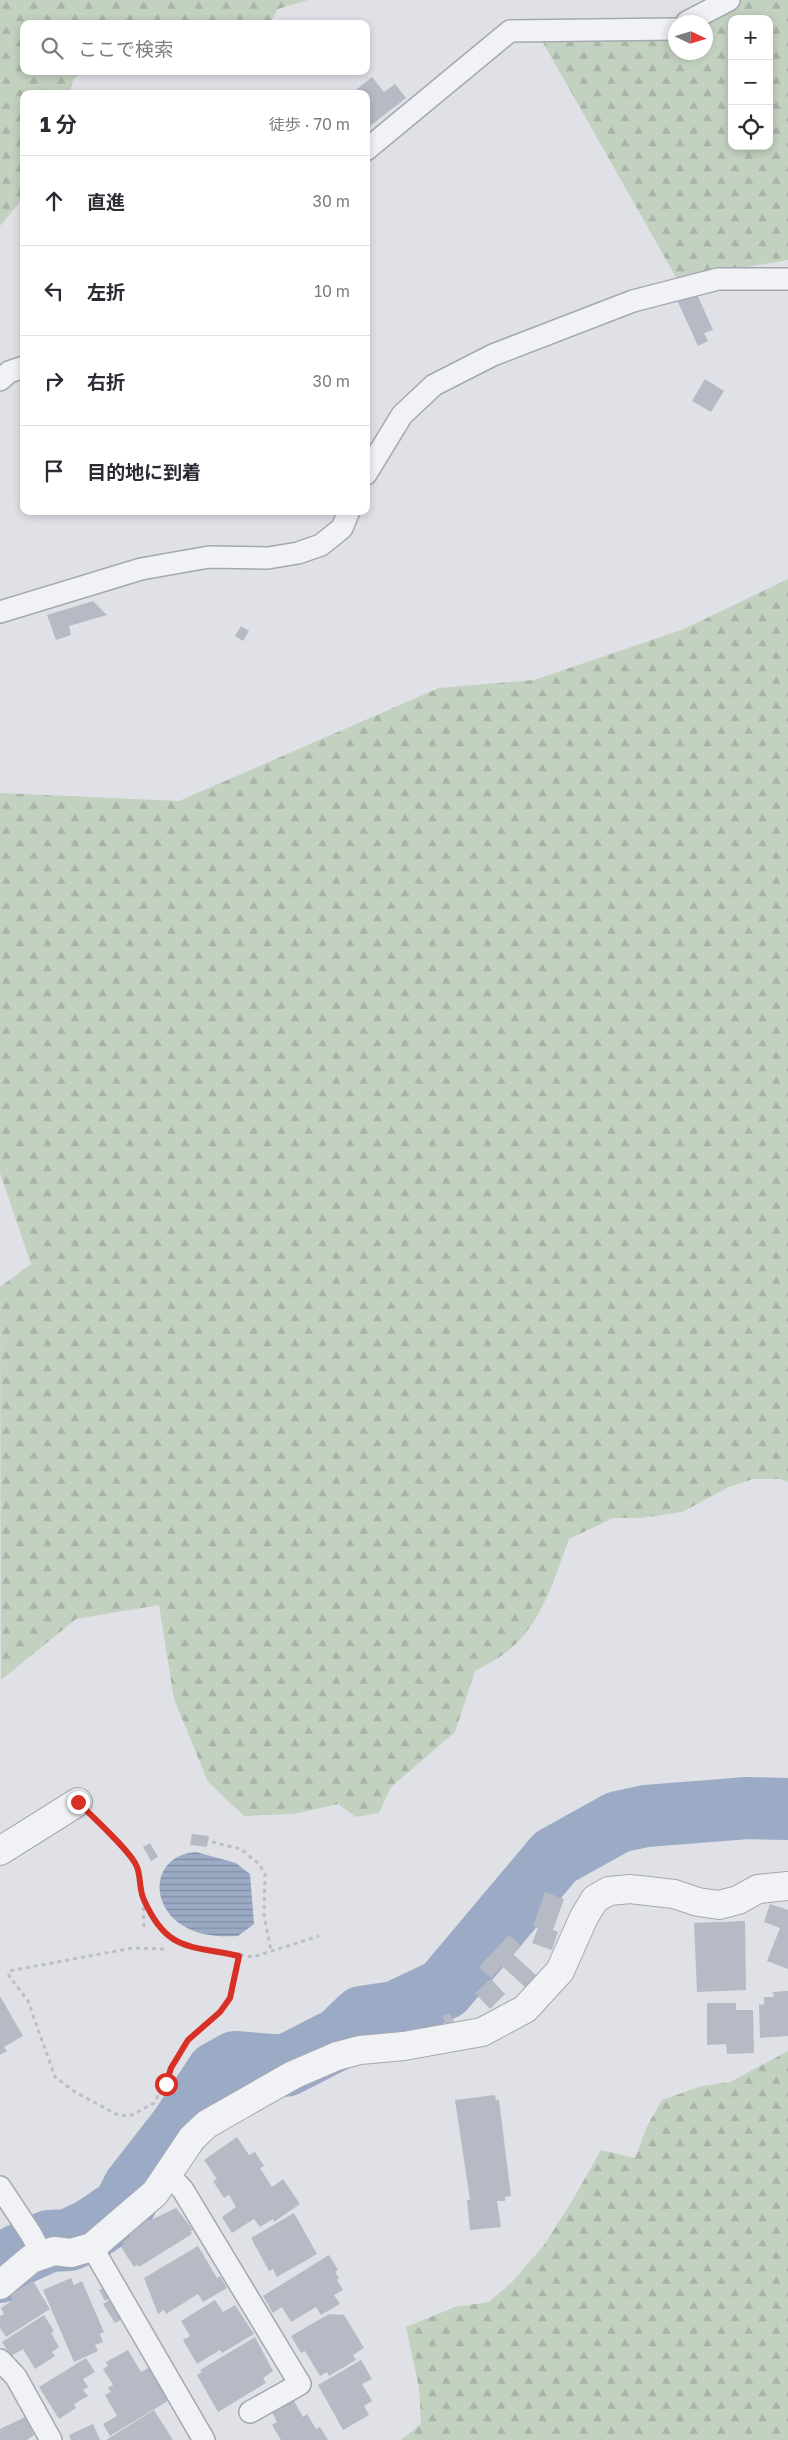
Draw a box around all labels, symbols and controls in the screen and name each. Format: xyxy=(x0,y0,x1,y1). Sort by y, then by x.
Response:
north arrow xyxy=(668,15,713,60)
map controls xyxy=(728,15,773,150)
button: + xyxy=(728,15,773,60)
search box xyxy=(20,20,370,75)
icon: search xyxy=(38,34,66,62)
text: ここで検索 xyxy=(78,37,173,60)
button: − xyxy=(728,60,773,105)
button: locate xyxy=(728,105,773,150)
text: 1 分 xyxy=(40,111,77,137)
text: 徒歩 · 70 m xyxy=(269,114,350,134)
icon: ahead xyxy=(40,187,68,215)
text: 直進 xyxy=(87,190,125,213)
text: 30 m xyxy=(313,191,350,211)
icon: left xyxy=(40,277,68,305)
text: 左折 xyxy=(87,280,125,303)
text: 10 m xyxy=(314,281,350,301)
icon: right xyxy=(40,367,68,395)
text: 右折 xyxy=(87,370,125,393)
text: 30 m xyxy=(313,371,350,391)
icon: arrive xyxy=(40,457,68,485)
text: 目的地に到着 xyxy=(87,460,201,483)
route end xyxy=(67,1791,90,1814)
route start xyxy=(155,2073,178,2096)

